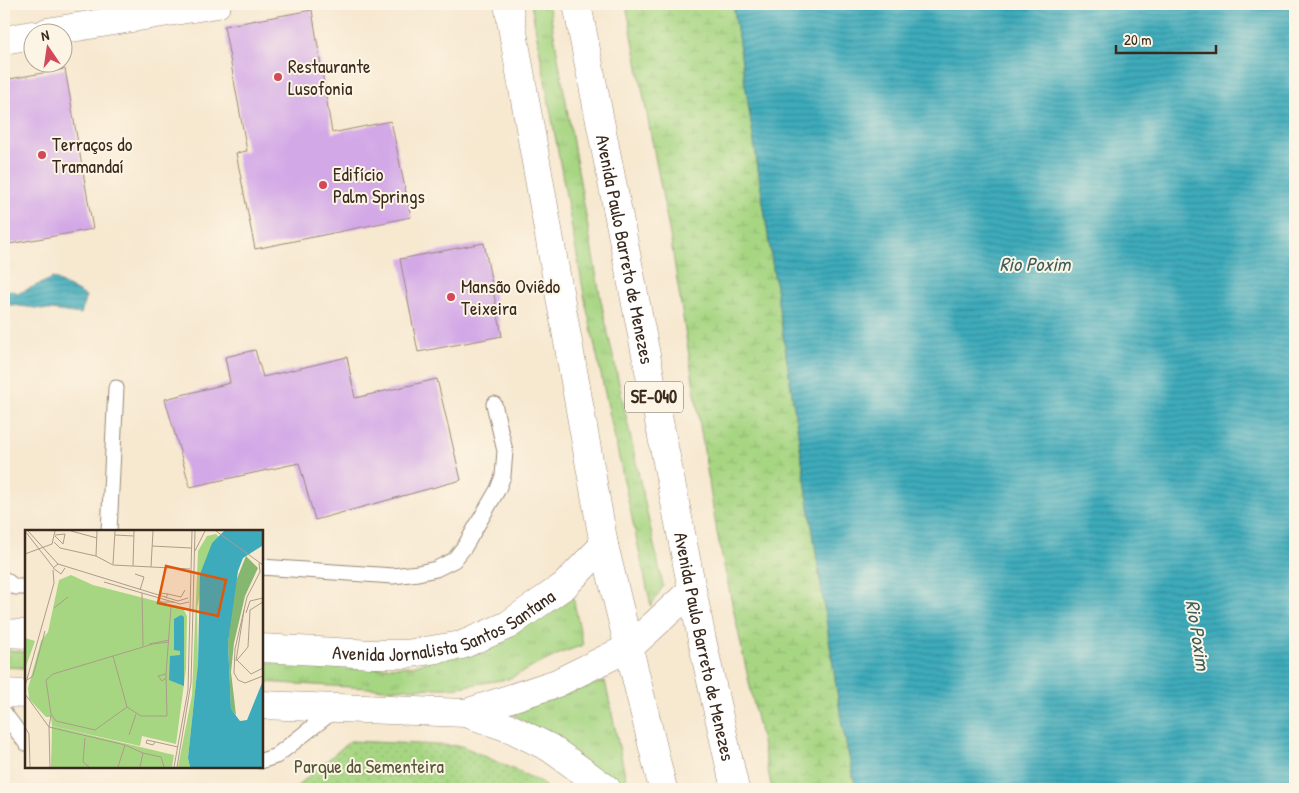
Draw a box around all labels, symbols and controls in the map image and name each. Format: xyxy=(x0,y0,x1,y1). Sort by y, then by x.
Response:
north arrow xyxy=(22,22,72,72)
scale bar xyxy=(1116,22,1216,54)
text: N xyxy=(39,25,51,45)
text: 20 m xyxy=(1124,29,1151,50)
place label: Restaurante Lusofonia xyxy=(288,53,371,101)
marker: Restaurante Lusofonia xyxy=(272,71,284,83)
place label: Terraços do Tramandaí xyxy=(52,131,133,179)
street label: Avenida Paulo Barreto de Menezes xyxy=(590,132,660,366)
marker: Terraços do Tramandaí xyxy=(36,149,48,161)
place label: Edifício Palm Springs xyxy=(333,161,425,209)
marker: Edifício Palm Springs xyxy=(317,179,329,191)
water label: Rio Poxim xyxy=(1000,250,1072,277)
place label: Mansão Oviêdo Teixeira xyxy=(461,273,561,321)
marker: Mansão Oviêdo Teixeira xyxy=(445,291,457,303)
road number: SE-040 xyxy=(625,382,683,412)
inset map xyxy=(25,530,262,768)
street label: Avenida Paulo Barreto de Menezes xyxy=(668,530,741,763)
street label: Avenida Jornalista Santos Santana xyxy=(332,583,561,667)
water label: Rio Poxim xyxy=(1180,598,1218,673)
park label: Parque da Sementeira xyxy=(294,753,445,779)

